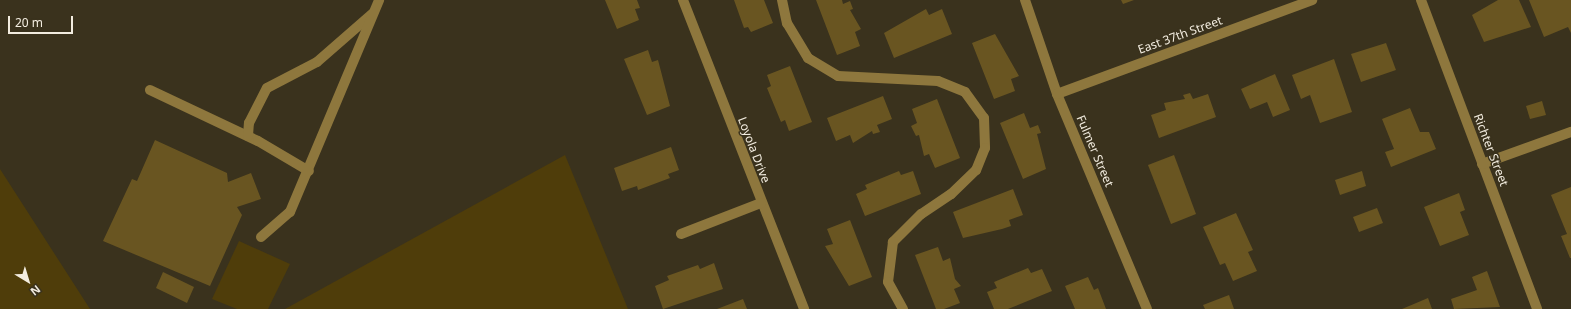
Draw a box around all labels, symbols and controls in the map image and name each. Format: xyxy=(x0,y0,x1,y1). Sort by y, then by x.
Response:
scale bar xyxy=(10,8,75,34)
street label: East 37th Street xyxy=(1136,13,1224,57)
text: 20 m xyxy=(15,14,43,31)
street label: Richter Street xyxy=(1471,112,1511,188)
street label: Fulmer Street xyxy=(1073,113,1117,189)
street label: Loyola Drive xyxy=(735,115,773,185)
north arrow xyxy=(8,261,48,301)
text: N xyxy=(28,282,44,300)

